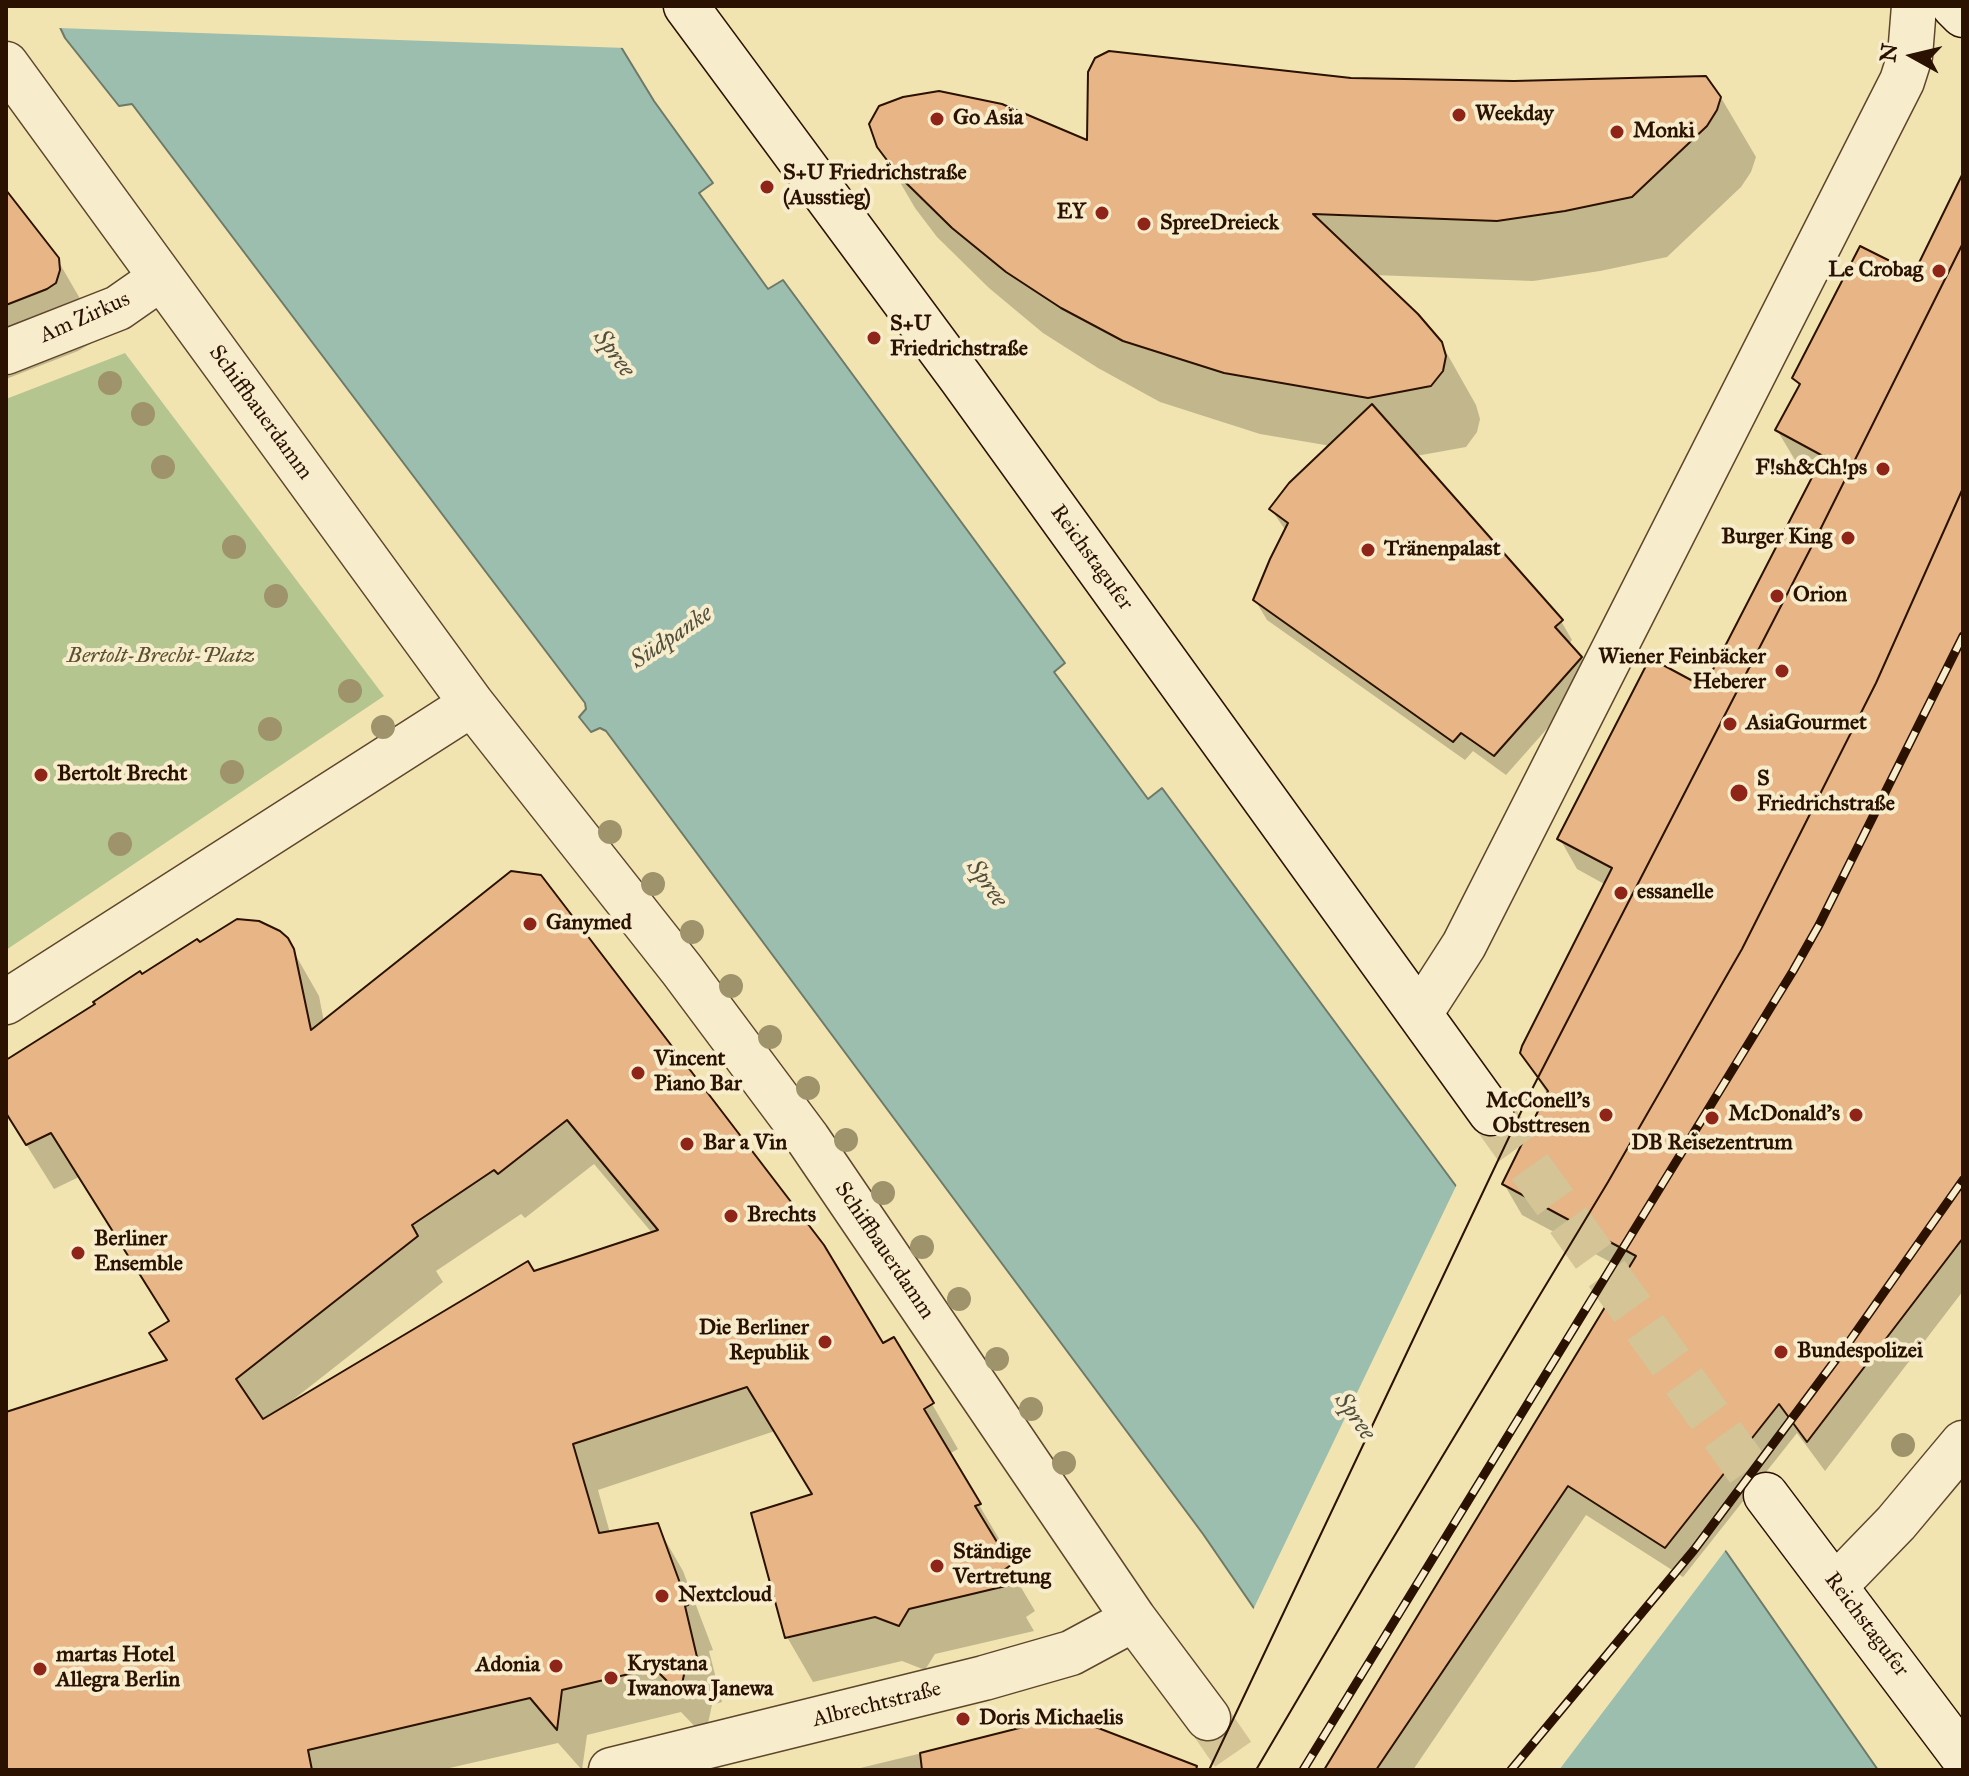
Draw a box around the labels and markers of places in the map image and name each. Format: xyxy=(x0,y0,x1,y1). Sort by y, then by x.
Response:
place label: Weekday xyxy=(1475,102,1554,128)
place label: Go Asia xyxy=(953,106,1023,132)
marker: Weekday xyxy=(1450,106,1468,124)
marker: Go Asia xyxy=(928,110,946,128)
place label: Monki xyxy=(1633,119,1695,145)
marker: Monki xyxy=(1608,123,1626,141)
place label: S+U Friedrichstraße (Ausstieg) xyxy=(783,161,967,212)
marker: S+U Friedrichstraße (Ausstieg) xyxy=(758,178,776,196)
place label: EY xyxy=(1056,200,1086,226)
marker: EY xyxy=(1093,204,1111,222)
place label: SpreeDreieck xyxy=(1160,211,1279,237)
marker: SpreeDreieck xyxy=(1135,215,1153,233)
place label: Le Crobag xyxy=(1828,258,1923,284)
marker: Le Crobag xyxy=(1930,262,1948,280)
place label: S+U Friedrichstraße xyxy=(890,312,1028,364)
marker: S+U Friedrichstraße xyxy=(865,329,883,347)
place label: F!sh&Ch!ps xyxy=(1755,456,1867,482)
marker: F!sh&Ch!ps xyxy=(1874,460,1892,478)
place label: Burger King xyxy=(1721,525,1832,551)
marker: Burger King xyxy=(1839,529,1857,547)
place label: Tränenpalast xyxy=(1384,537,1500,563)
marker: Tränenpalast xyxy=(1359,541,1377,559)
place label: Orion xyxy=(1793,583,1847,609)
marker: Orion xyxy=(1768,587,1786,605)
place label: Wiener Feinbäcker Heberer xyxy=(1598,645,1766,696)
marker: Wiener Feinbäcker Heberer xyxy=(1773,662,1791,680)
place label: AsiaGourmet xyxy=(1746,711,1867,737)
marker: AsiaGourmet xyxy=(1721,715,1739,733)
place label: Bertolt Brecht xyxy=(57,762,187,788)
marker: Bertolt Brecht xyxy=(32,766,50,784)
place label: S Friedrichstraße xyxy=(1757,767,1895,818)
marker: S Friedrichstraße xyxy=(1728,782,1750,804)
place label: essanelle xyxy=(1637,880,1714,906)
marker: essanelle xyxy=(1612,884,1630,902)
place label: Ganymed xyxy=(546,911,632,937)
marker: Ganymed xyxy=(521,915,539,933)
place label: Vincent Piano Bar xyxy=(654,1047,742,1098)
marker: Vincent Piano Bar xyxy=(629,1064,647,1082)
place label: McConell's Obsttresen xyxy=(1486,1089,1590,1140)
place label: McDonald's xyxy=(1728,1102,1840,1128)
marker: McConell's Obsttresen xyxy=(1597,1106,1615,1124)
marker: McDonald's xyxy=(1847,1106,1865,1124)
marker: DB Reisezentrum xyxy=(1703,1109,1721,1127)
place label: Bar a Vin xyxy=(703,1131,787,1157)
place label: DB Reisezentrum xyxy=(1631,1131,1793,1157)
marker: Bar a Vin xyxy=(678,1135,696,1153)
place label: Brechts xyxy=(747,1203,816,1229)
marker: Brechts xyxy=(722,1207,740,1225)
place label: Berliner Ensemble xyxy=(94,1227,183,1278)
marker: Berliner Ensemble xyxy=(69,1244,87,1262)
place label: Die Berliner Republik xyxy=(699,1316,809,1368)
marker: Die Berliner Republik xyxy=(816,1333,834,1351)
place label: Bundespolizei xyxy=(1797,1339,1923,1365)
marker: Bundespolizei xyxy=(1772,1343,1790,1361)
place label: Ständige Vertretung xyxy=(953,1540,1051,1592)
marker: Ständige Vertretung xyxy=(928,1557,946,1575)
place label: Nextcloud xyxy=(678,1583,772,1609)
marker: Nextcloud xyxy=(653,1587,671,1605)
place label: martas Hotel Allegra Berlin xyxy=(56,1643,180,1694)
place label: Krystana Iwanowa Janewa xyxy=(627,1652,773,1704)
place label: Adonia xyxy=(476,1653,540,1679)
marker: Adonia xyxy=(547,1657,565,1675)
marker: martas Hotel Allegra Berlin xyxy=(31,1660,49,1678)
marker: Krystana Iwanowa Janewa xyxy=(602,1669,620,1687)
place label: Doris Michaelis xyxy=(979,1706,1123,1732)
marker: Doris Michaelis xyxy=(954,1710,972,1728)

